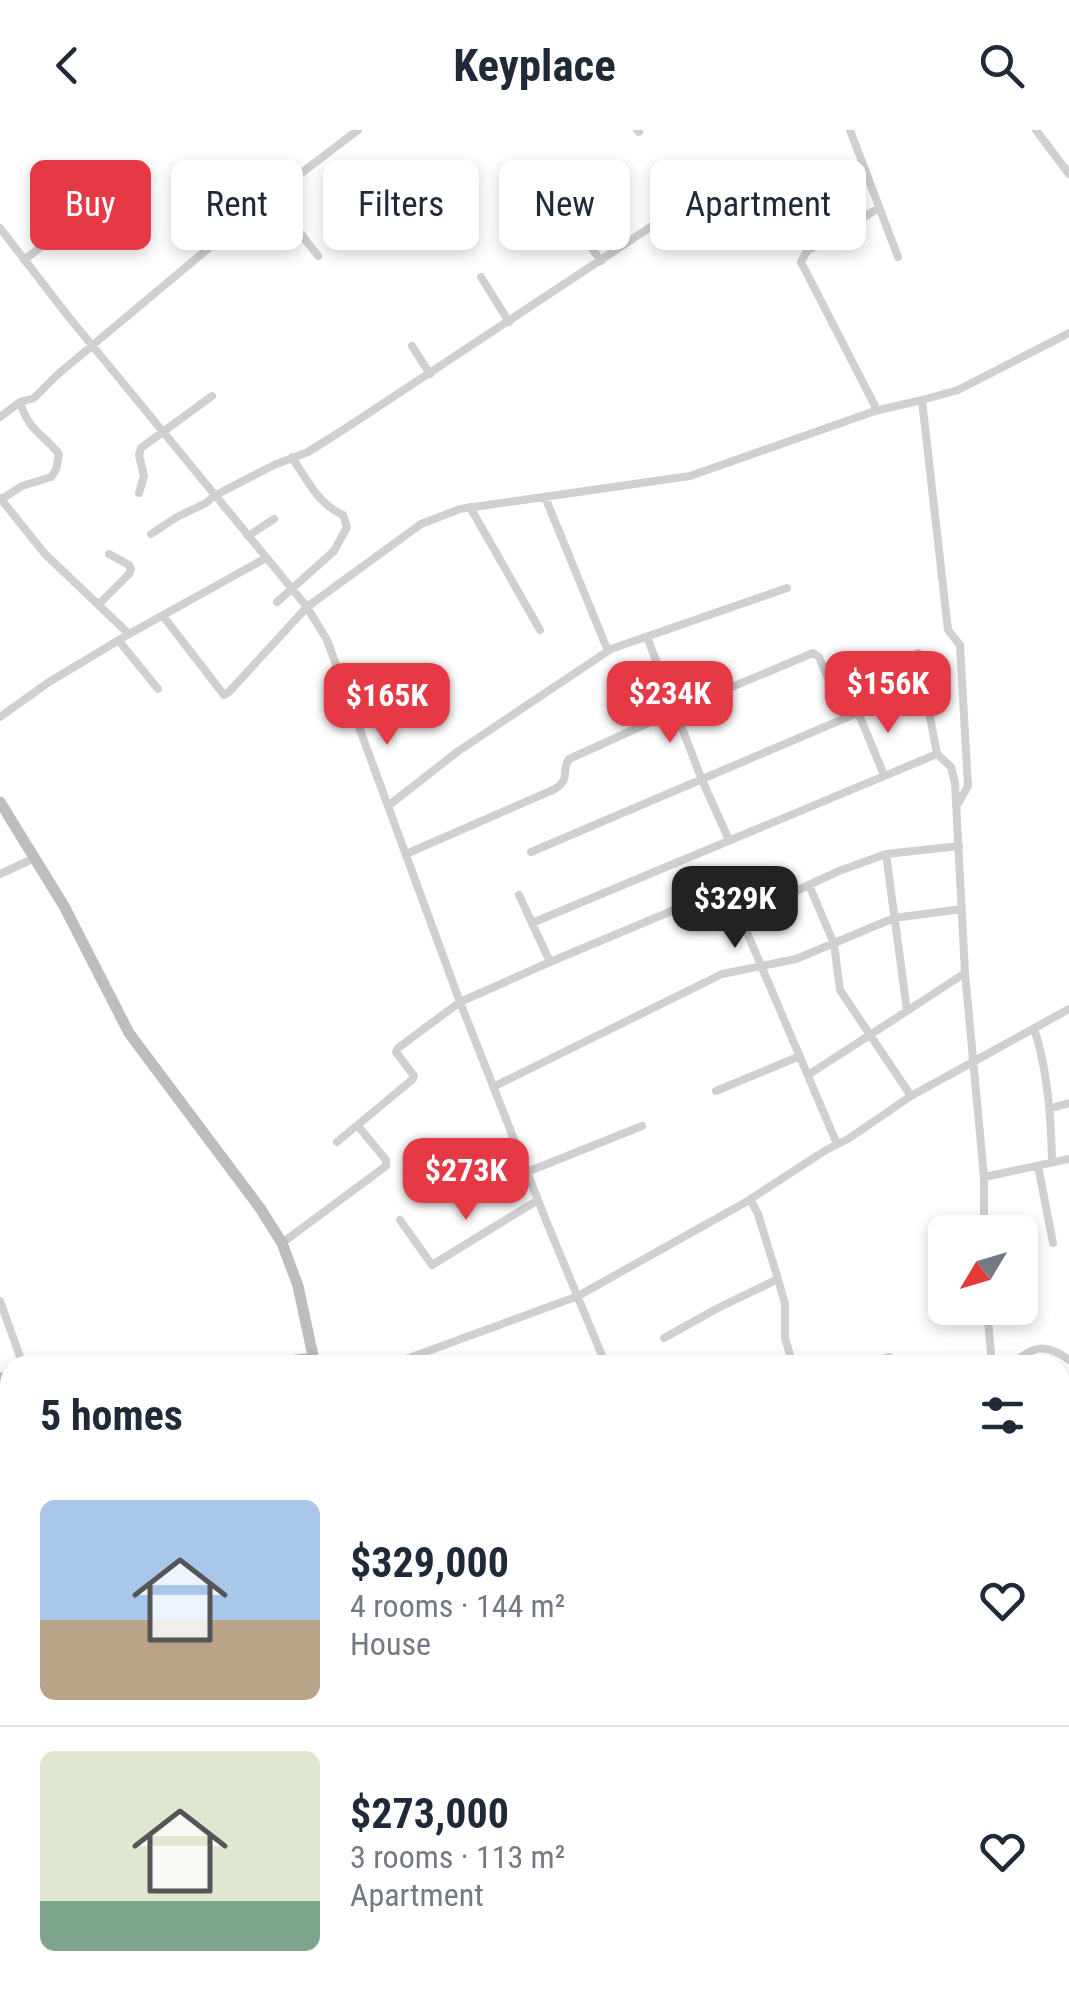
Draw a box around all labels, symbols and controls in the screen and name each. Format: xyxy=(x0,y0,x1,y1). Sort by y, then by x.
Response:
icon: back xyxy=(40,38,95,93)
icon: search xyxy=(974,38,1029,93)
text: Keyplace xyxy=(453,39,616,92)
chip: Buy xyxy=(30,160,151,250)
chip: Rent xyxy=(171,160,303,250)
chip: Filters xyxy=(323,160,479,250)
chip: New xyxy=(499,160,630,250)
chip: Apartment xyxy=(650,160,866,250)
pin: $156K xyxy=(818,651,958,736)
pin: $234K xyxy=(600,661,740,746)
pin: $165K xyxy=(317,663,457,748)
text: $156K xyxy=(847,664,929,702)
text: $234K xyxy=(629,674,711,712)
text: $165K xyxy=(346,676,428,714)
pin: $329K xyxy=(665,866,805,951)
text: $329K xyxy=(694,879,776,917)
pin: $273K xyxy=(396,1138,536,1223)
text: $273K xyxy=(425,1151,507,1189)
north arrow xyxy=(928,1215,1038,1325)
map controls xyxy=(928,1215,1038,1325)
icon: filters xyxy=(975,1388,1030,1443)
text: 5 homes xyxy=(40,1391,183,1440)
text: $329,000 xyxy=(350,1538,509,1587)
icon: home xyxy=(120,1540,240,1660)
icon: heart xyxy=(975,1573,1030,1628)
text: 4 rooms · 144 m² xyxy=(350,1587,565,1625)
text: House xyxy=(350,1625,431,1663)
text: $273,000 xyxy=(350,1789,509,1838)
icon: home xyxy=(120,1791,240,1911)
icon: heart xyxy=(975,1824,1030,1879)
text: 3 rooms · 113 m² xyxy=(350,1838,565,1876)
text: Apartment xyxy=(350,1876,484,1914)

